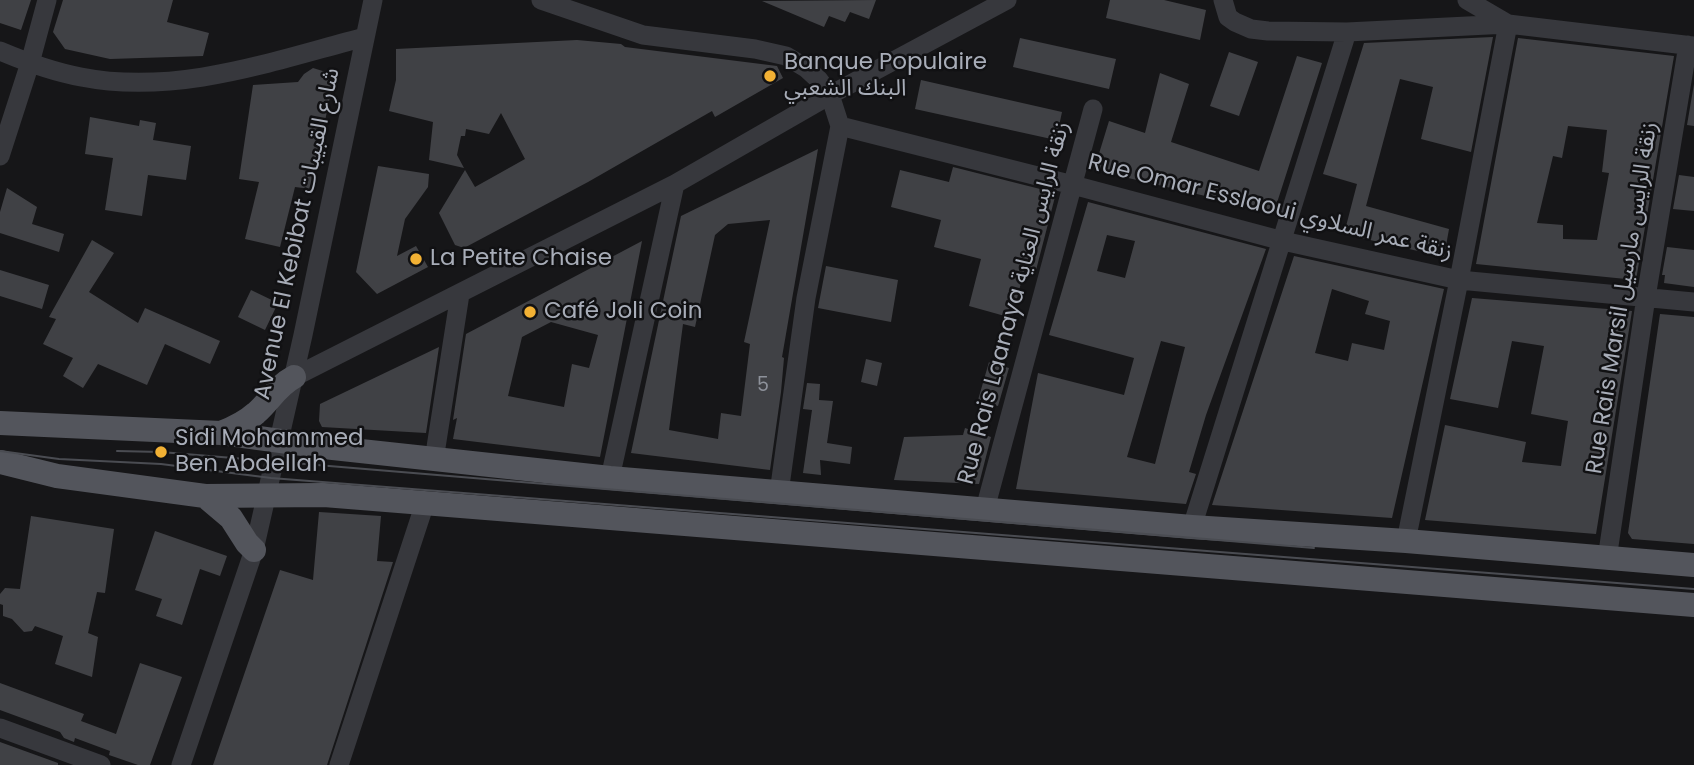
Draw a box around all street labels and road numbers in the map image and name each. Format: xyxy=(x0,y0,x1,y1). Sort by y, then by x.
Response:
street label: Avenue El Kebibat شارع القبيبات xyxy=(249,66,347,402)
street label: Rue Rais Laanaya زنقة الرايس العناية xyxy=(953,118,1077,488)
street label: Rue Rais Marsil زنقة الرايس مارسيل xyxy=(1582,120,1664,476)
street label: Rue Omar Esslaoui زنقة عمر السلاوي xyxy=(1085,149,1455,267)

